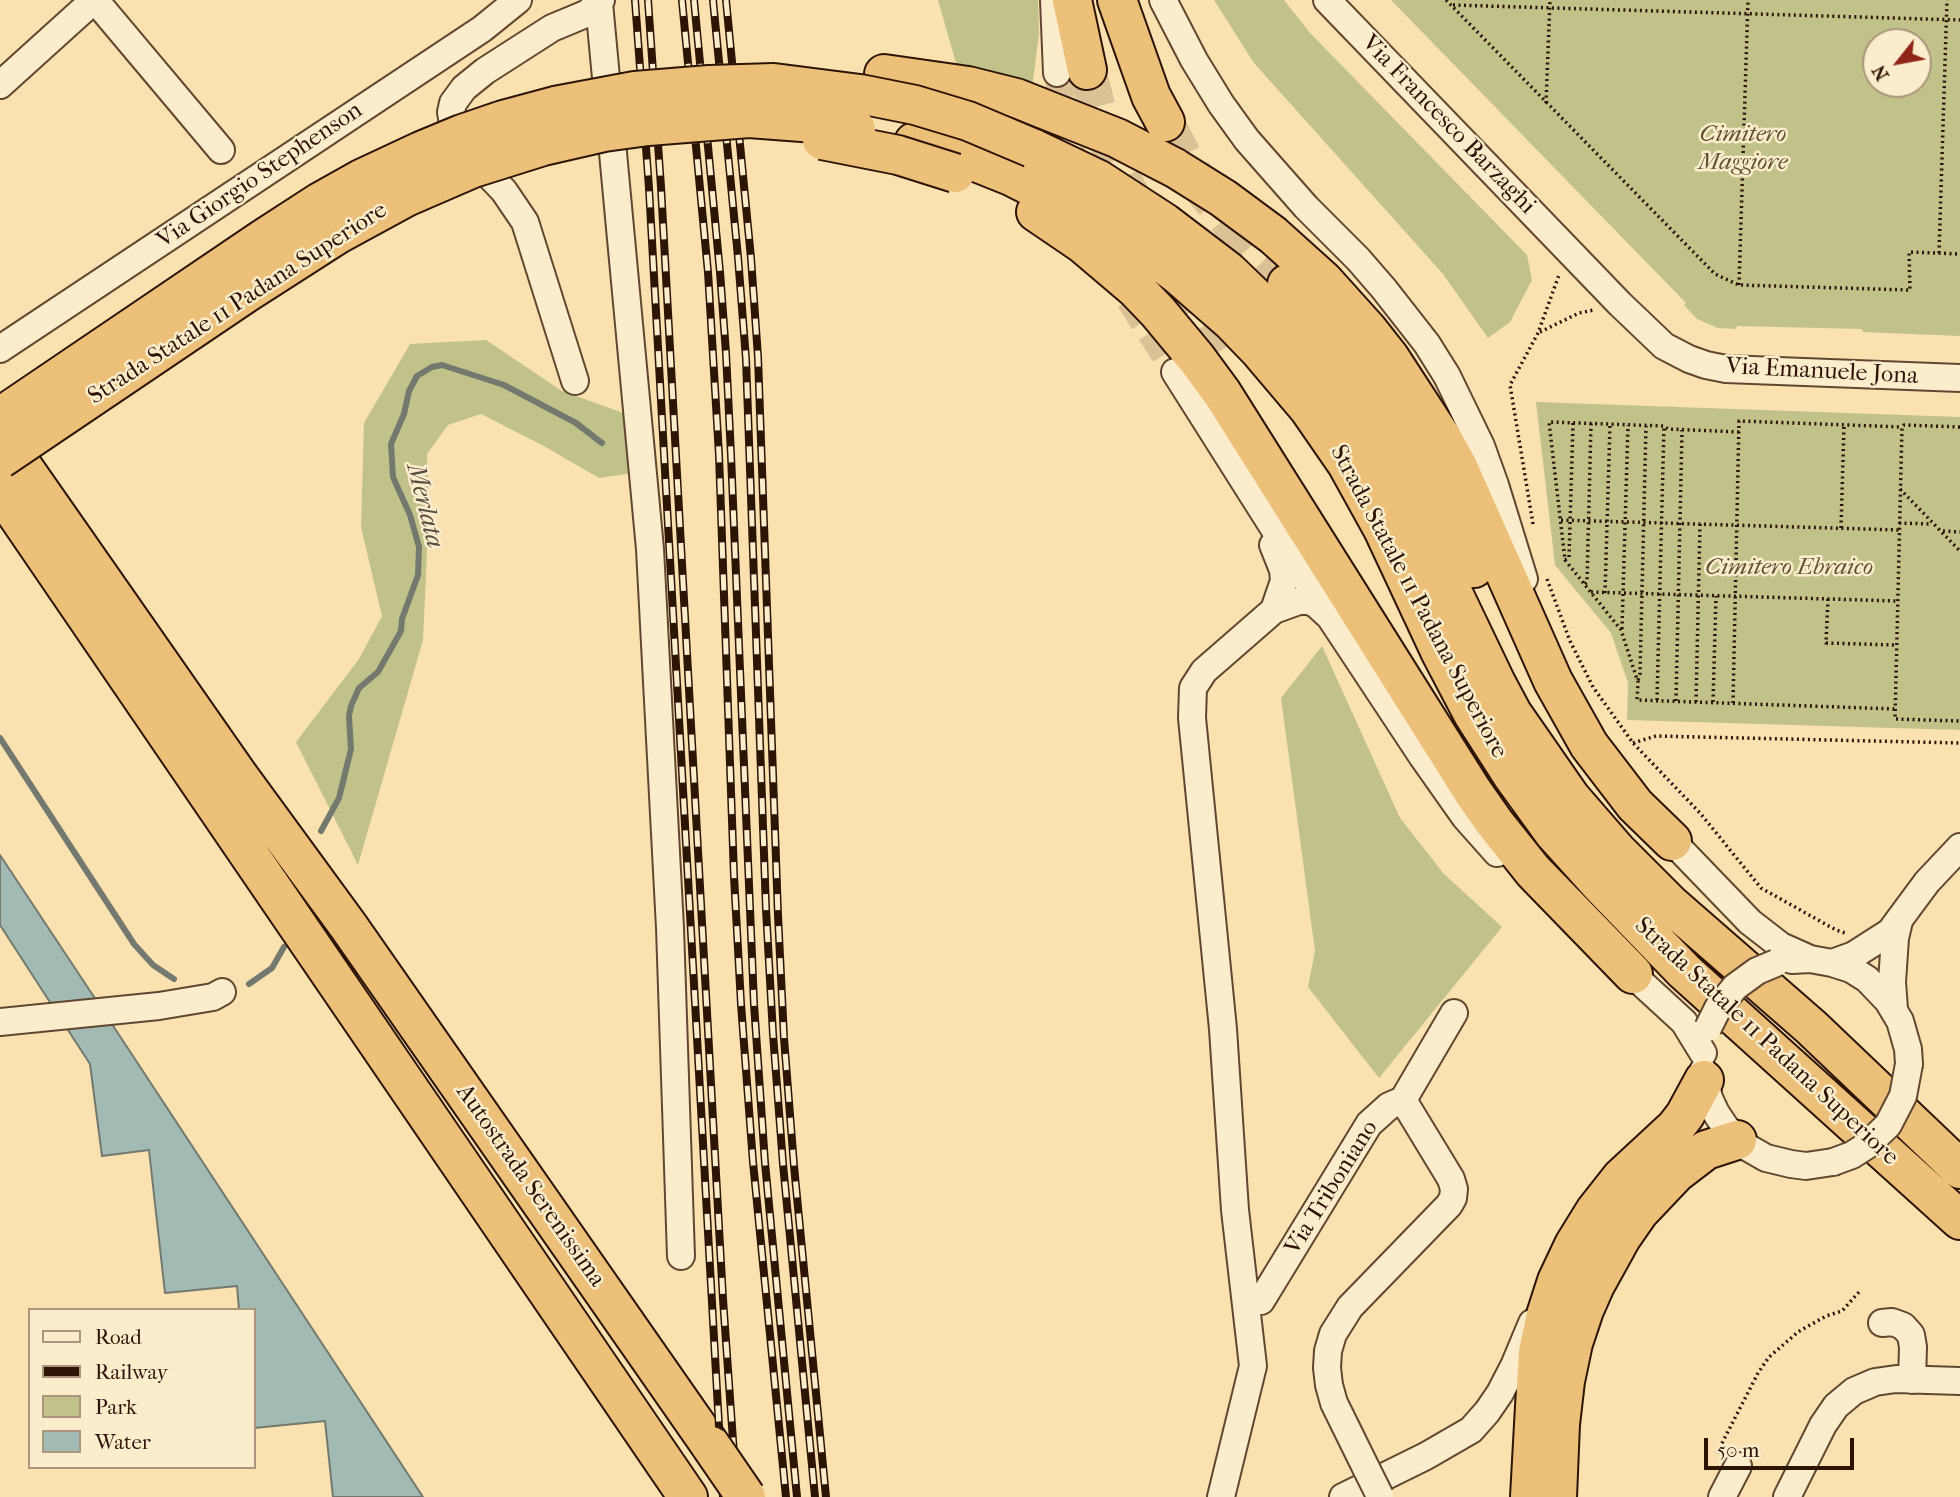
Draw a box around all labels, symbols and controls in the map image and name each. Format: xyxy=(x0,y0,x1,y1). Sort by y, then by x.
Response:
north arrow xyxy=(1862,28,1932,98)
street label: Via Francesco Barzaghi xyxy=(1355,29,1541,221)
text: N xyxy=(1868,61,1894,85)
street label: Via Giorgio Stephenson xyxy=(152,96,368,256)
park label: Cimitero Maggiore xyxy=(1698,121,1788,177)
street label: Strada Statale 11 Padana Superiore xyxy=(83,196,393,412)
street label: Via Emanuele Jona xyxy=(1725,353,1919,391)
street label: Strada Statale 11 Padana Superiore xyxy=(1323,440,1513,764)
water label: Merlata xyxy=(398,460,450,552)
park label: Cimitero Ebraico xyxy=(1705,554,1873,582)
street label: Strada Statale 11 Padana Superiore xyxy=(1628,912,1904,1172)
street label: Autostrada Serenissima xyxy=(449,1079,611,1293)
street label: Via Triboniano xyxy=(1279,1115,1385,1261)
legend xyxy=(28,1308,256,1469)
text: Road xyxy=(95,1325,142,1349)
text: Railway xyxy=(95,1360,168,1384)
text: Park xyxy=(95,1395,137,1419)
scale bar xyxy=(1708,1424,1858,1468)
text: Water xyxy=(95,1430,151,1454)
text: 50 m xyxy=(1717,1438,1760,1462)

